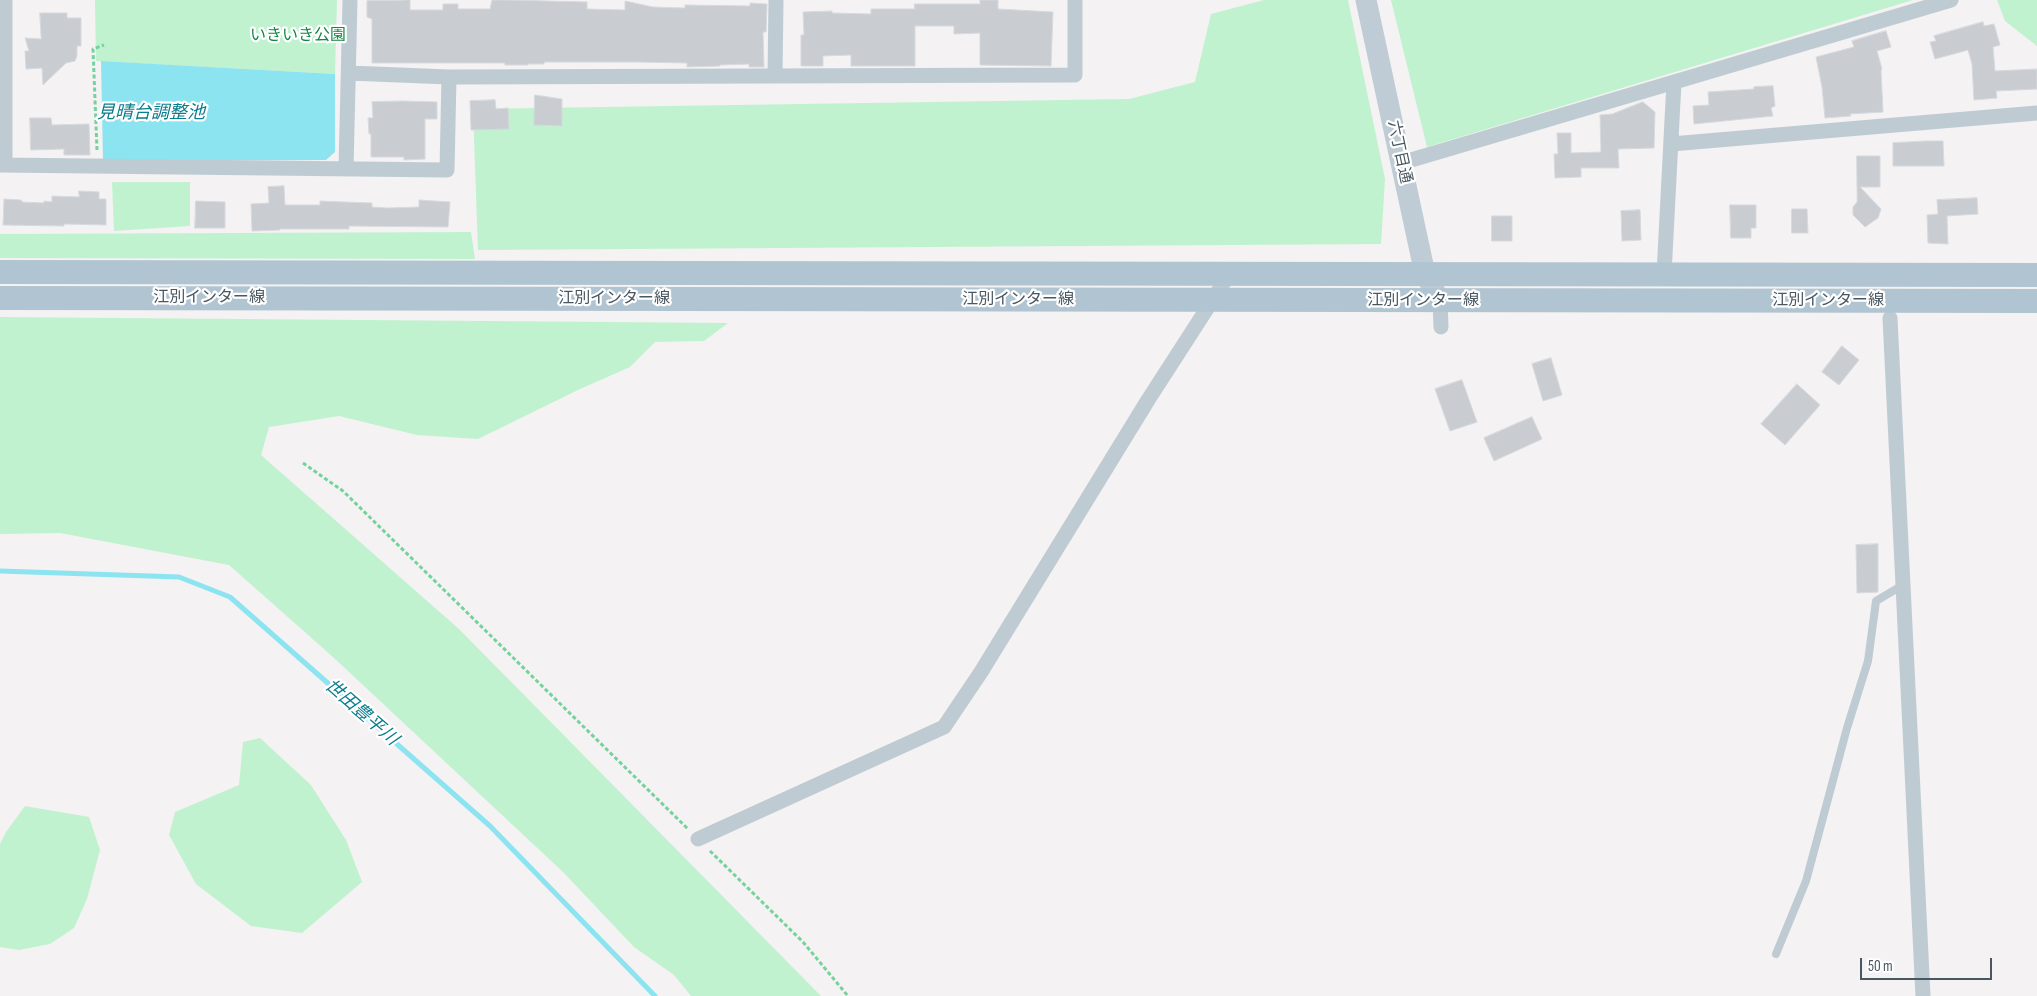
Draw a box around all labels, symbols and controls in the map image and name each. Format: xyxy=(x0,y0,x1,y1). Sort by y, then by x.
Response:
park label: いきいき公園 xyxy=(250,26,346,46)
water label: 見晴台調整池 xyxy=(97,102,205,124)
street label: 六丁目通 xyxy=(1383,119,1415,185)
street label: 江別インター線 xyxy=(153,288,265,308)
street label: 江別インター線 xyxy=(558,289,670,309)
street label: 江別インター線 xyxy=(962,290,1074,310)
street label: 江別インター線 xyxy=(1367,291,1479,311)
street label: 江別インター線 xyxy=(1772,291,1884,311)
water label: 世田豊平川 xyxy=(320,675,402,751)
scale bar xyxy=(1862,948,1994,980)
text: 50 m xyxy=(1868,957,1893,976)

